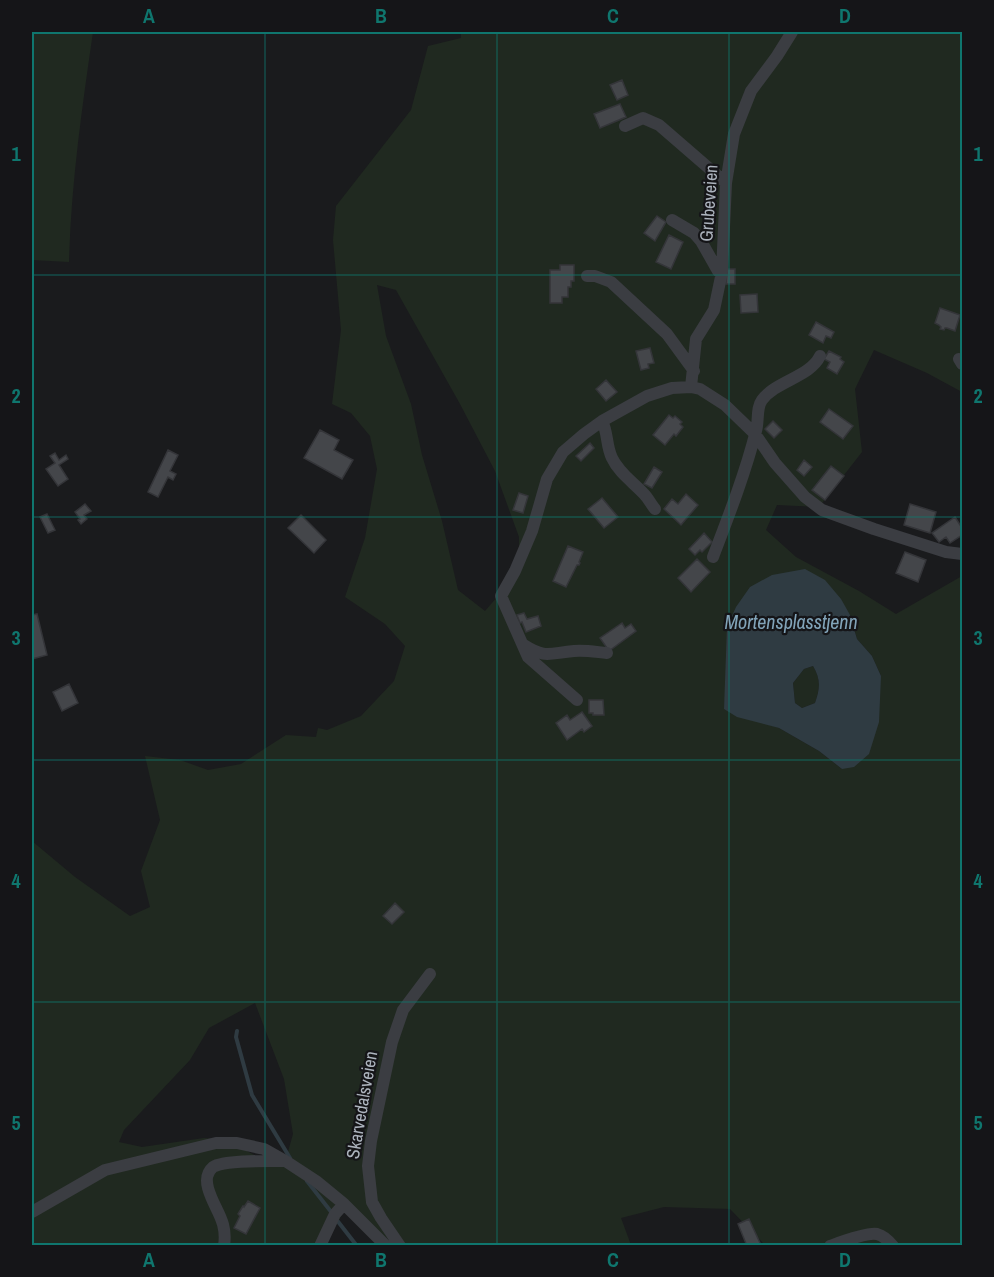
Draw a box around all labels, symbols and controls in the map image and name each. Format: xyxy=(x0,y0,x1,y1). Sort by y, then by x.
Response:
text: A xyxy=(143,2,155,29)
text: B xyxy=(375,2,387,29)
text: C xyxy=(607,2,619,29)
text: D xyxy=(839,2,851,29)
text: 1 xyxy=(11,140,21,167)
text: 1 xyxy=(973,140,983,167)
street label: Grubeveien xyxy=(693,164,724,242)
text: 2 xyxy=(11,382,21,409)
text: 2 xyxy=(973,382,983,409)
water label: Mortensplasstjenn xyxy=(724,608,858,635)
text: 3 xyxy=(11,624,21,651)
text: 3 xyxy=(973,624,983,651)
text: 4 xyxy=(11,867,21,894)
text: 4 xyxy=(973,867,983,894)
street label: Skarvedalsveien xyxy=(340,1049,383,1161)
text: 5 xyxy=(11,1109,21,1136)
text: 5 xyxy=(973,1109,983,1136)
text: A xyxy=(143,1246,155,1273)
text: B xyxy=(375,1246,387,1273)
text: C xyxy=(607,1246,619,1273)
text: D xyxy=(839,1246,851,1273)

